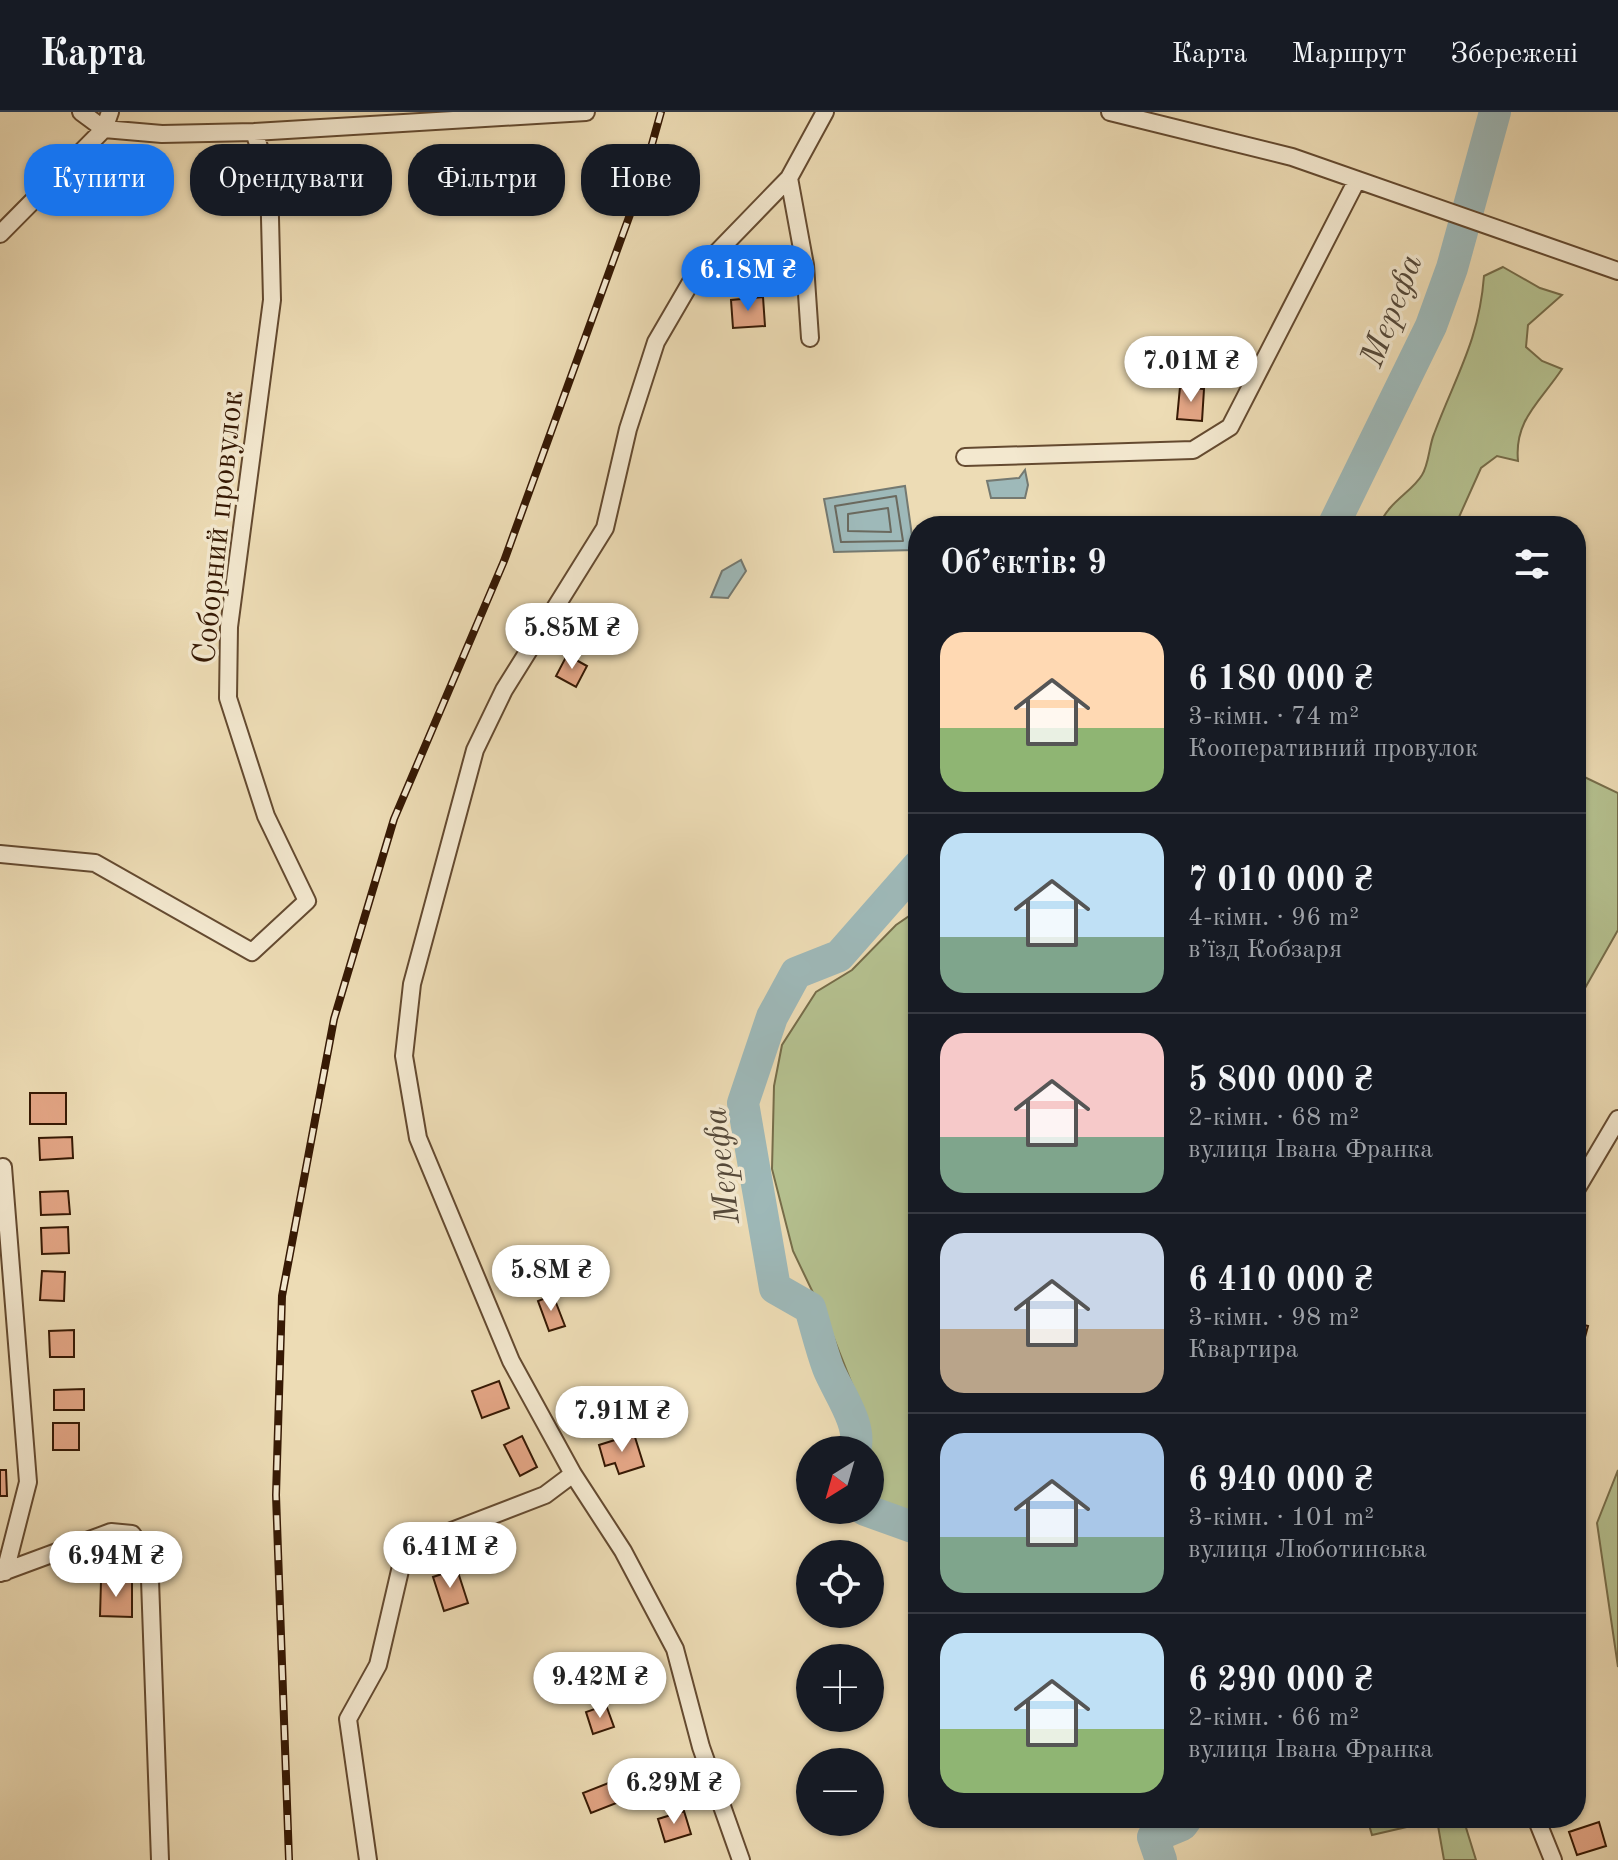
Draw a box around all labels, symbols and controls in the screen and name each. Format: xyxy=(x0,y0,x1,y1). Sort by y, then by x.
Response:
text: Карта xyxy=(40,36,146,74)
text: Карта xyxy=(1172,41,1247,69)
text: Маршрут xyxy=(1291,41,1406,69)
text: Збережені xyxy=(1450,41,1578,69)
chip: Купити xyxy=(24,144,174,216)
chip: Орендувати xyxy=(190,144,392,216)
chip: Фільтри xyxy=(408,144,565,216)
chip: Нове xyxy=(581,144,700,216)
pin: 6.18M ₴ xyxy=(674,245,822,313)
water label: Мерефа xyxy=(1355,250,1430,373)
text: 6.18M ₴ xyxy=(699,258,797,284)
pin: 7.01M ₴ xyxy=(1117,336,1265,404)
text: 7.01M ₴ xyxy=(1142,349,1240,375)
street label: Соборний провулок xyxy=(190,389,250,666)
icon: filters xyxy=(1510,542,1554,586)
text: Об’єктів: 9 xyxy=(940,547,1107,581)
pin: 5.85M ₴ xyxy=(498,603,646,671)
text: 5.85M ₴ xyxy=(523,616,621,642)
text: 6 180 000 ₴ xyxy=(1188,663,1373,697)
icon: home xyxy=(1004,664,1100,760)
text: 3-кімн. · 74 m² xyxy=(1188,704,1359,730)
text: Кооперативний провулок xyxy=(1188,736,1478,762)
text: 7 010 000 ₴ xyxy=(1188,864,1373,898)
icon: home xyxy=(1004,865,1100,961)
text: 4-кімн. · 96 m² xyxy=(1188,905,1359,931)
text: в’їзд Кобзаря xyxy=(1188,937,1342,963)
text: 5 800 000 ₴ xyxy=(1188,1064,1373,1098)
icon: home xyxy=(1004,1065,1100,1161)
water label: Мерефа xyxy=(699,1105,747,1227)
text: 2-кімн. · 68 m² xyxy=(1188,1105,1359,1131)
text: вулиця Івана Франка xyxy=(1188,1137,1433,1163)
pin: 5.8M ₴ xyxy=(486,1245,616,1313)
text: 5.8M ₴ xyxy=(510,1258,592,1284)
text: 6 410 000 ₴ xyxy=(1188,1264,1373,1298)
icon: home xyxy=(1004,1265,1100,1361)
text: 3-кімн. · 98 m² xyxy=(1188,1305,1359,1331)
text: Квартира xyxy=(1188,1337,1298,1363)
pin: 7.91M ₴ xyxy=(548,1386,696,1454)
text: 7.91M ₴ xyxy=(573,1399,671,1425)
north arrow xyxy=(796,1436,884,1524)
map controls xyxy=(796,1436,884,1836)
text: 6 940 000 ₴ xyxy=(1188,1464,1373,1498)
icon: home xyxy=(1004,1465,1100,1561)
text: 3-кімн. · 101 m² xyxy=(1188,1505,1374,1531)
pin: 6.41M ₴ xyxy=(376,1522,524,1590)
pin: 6.94M ₴ xyxy=(42,1531,190,1599)
text: 6.41M ₴ xyxy=(401,1535,499,1561)
text: вулиця Люботинська xyxy=(1188,1537,1427,1563)
button: locate xyxy=(796,1540,884,1628)
text: 6.94M ₴ xyxy=(67,1544,165,1570)
button: + xyxy=(796,1644,884,1732)
pin: 9.42M ₴ xyxy=(526,1652,674,1720)
text: 6 290 000 ₴ xyxy=(1188,1664,1373,1698)
text: 9.42M ₴ xyxy=(551,1665,649,1691)
icon: home xyxy=(1004,1665,1100,1761)
text: 2-кімн. · 66 m² xyxy=(1188,1705,1359,1731)
text: вулиця Івана Франка xyxy=(1188,1737,1433,1763)
button: − xyxy=(796,1748,884,1836)
pin: 6.29M ₴ xyxy=(600,1758,748,1826)
text: 6.29M ₴ xyxy=(625,1771,723,1797)

